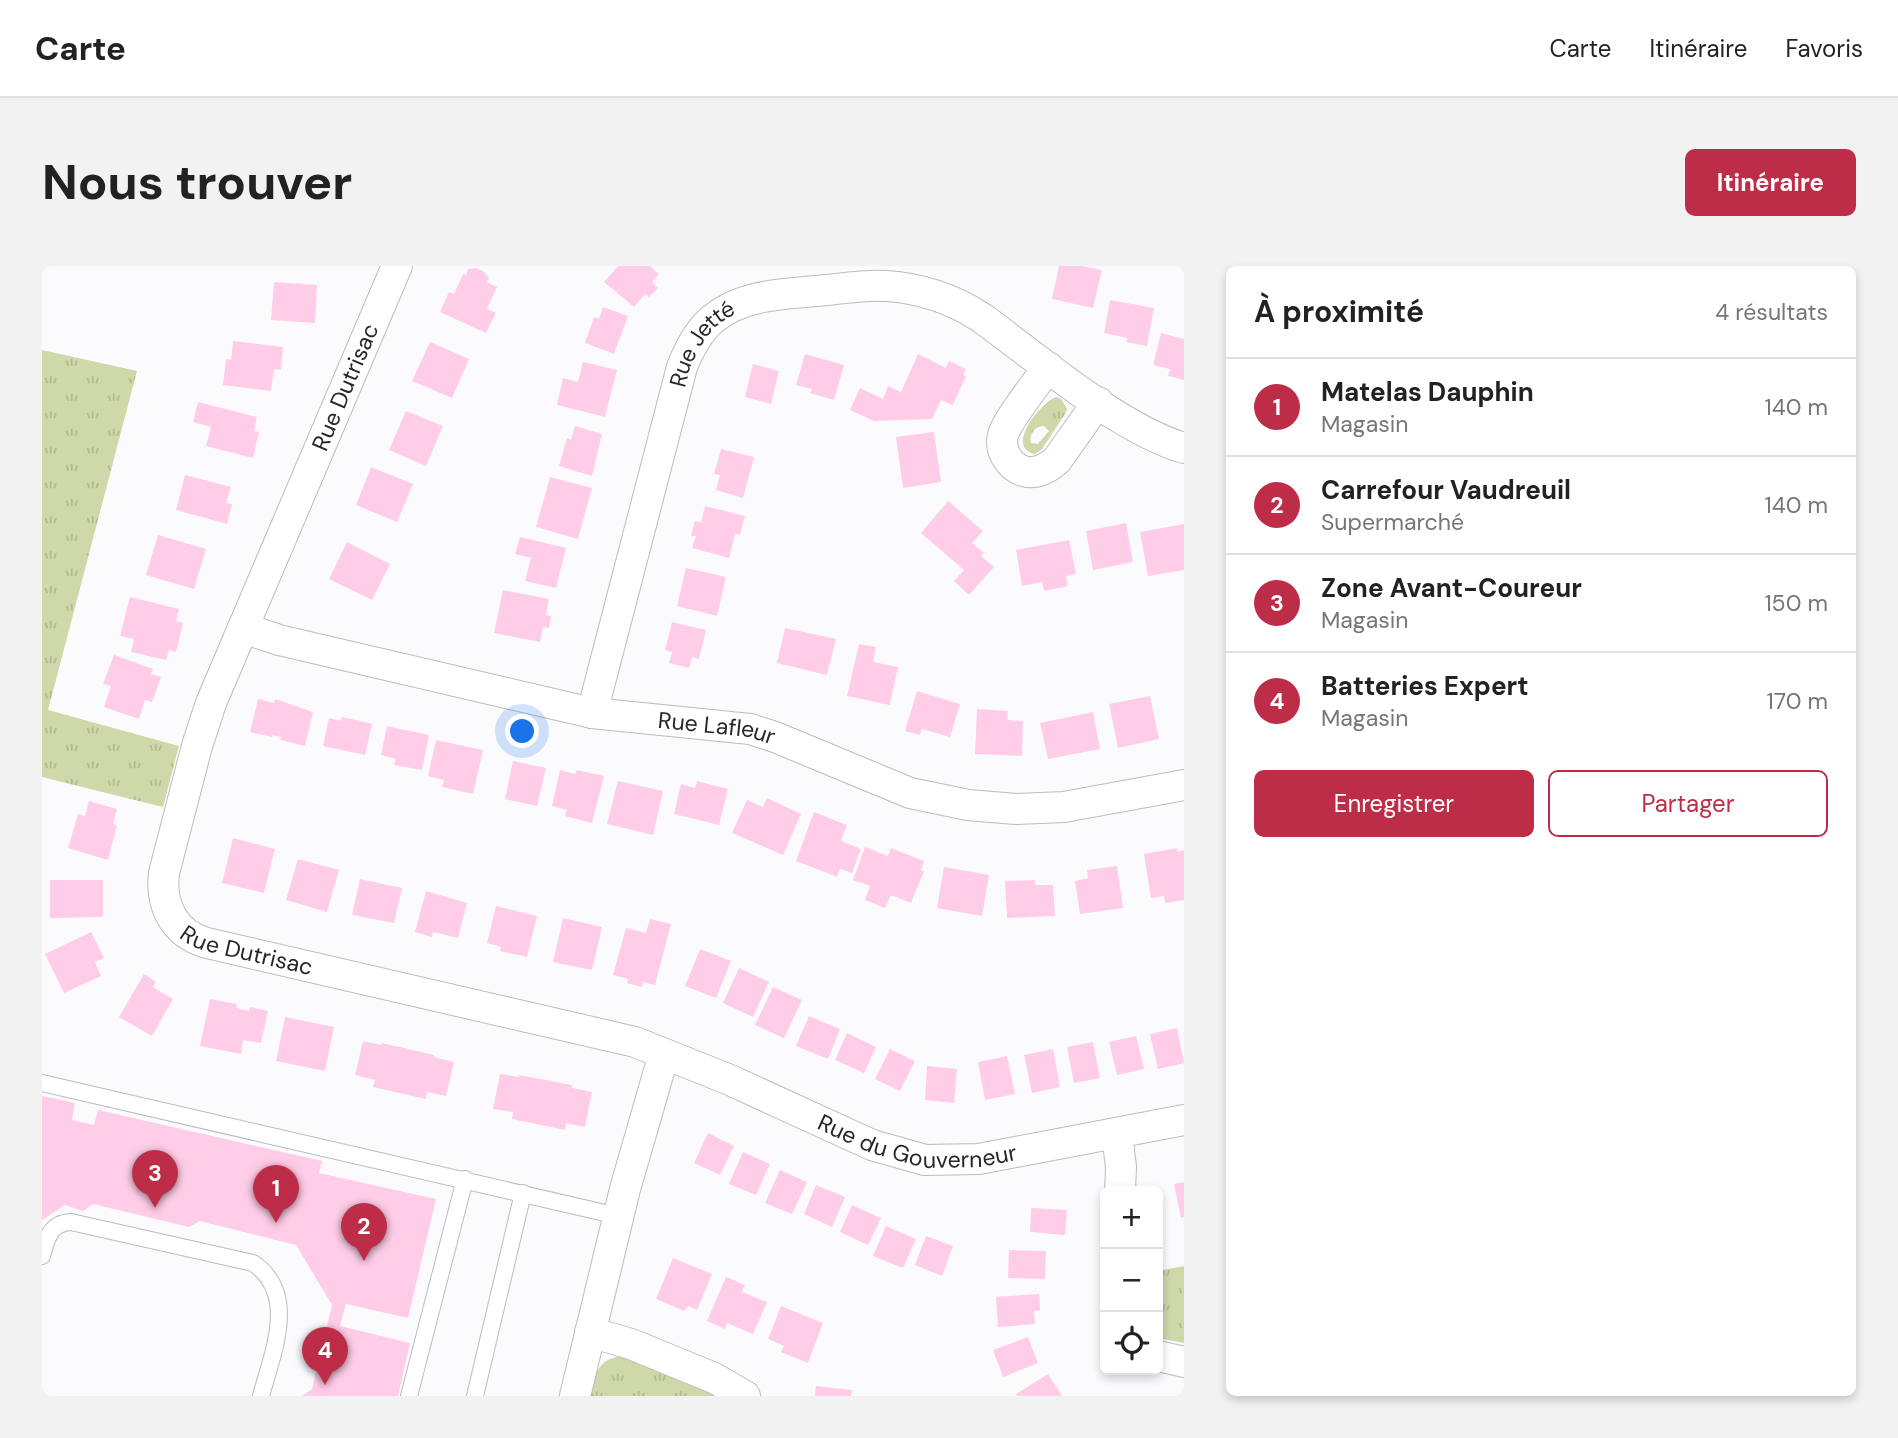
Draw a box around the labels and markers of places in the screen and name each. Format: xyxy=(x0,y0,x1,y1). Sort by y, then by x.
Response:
pin: 3 xyxy=(132,1150,178,1208)
pin: 1 xyxy=(253,1165,299,1223)
pin: 2 xyxy=(341,1203,387,1261)
pin: 4 xyxy=(302,1327,348,1385)

